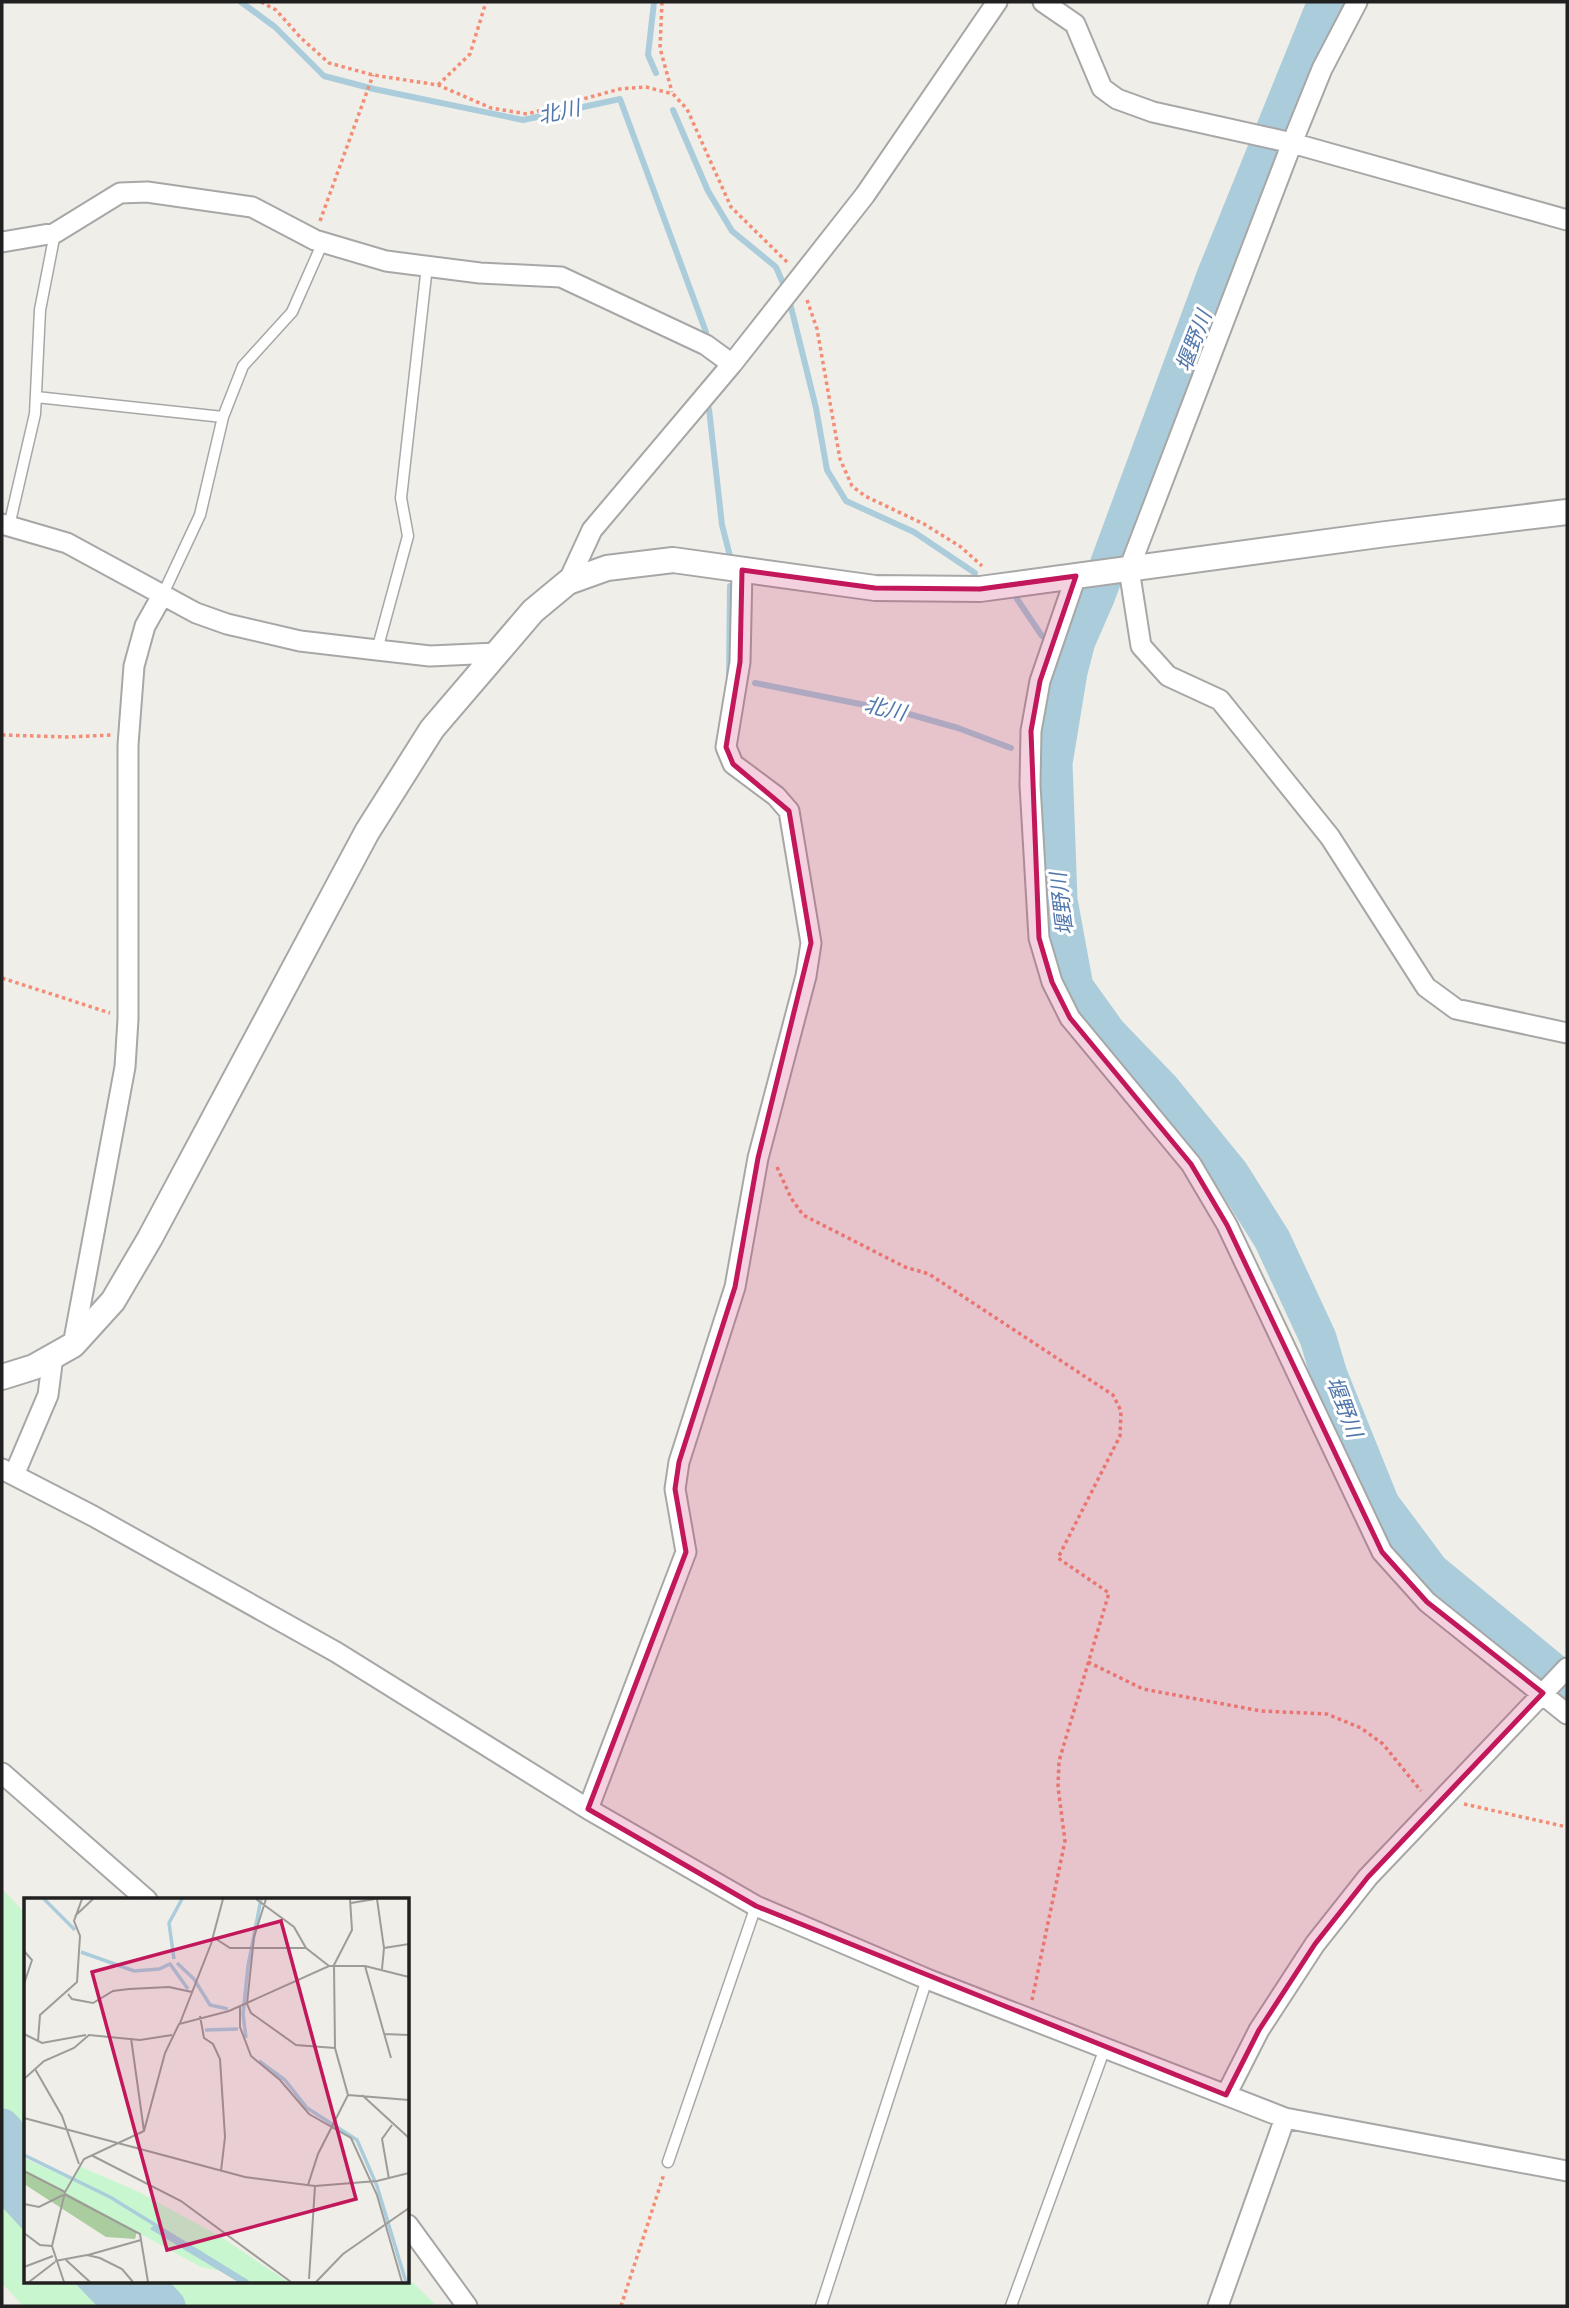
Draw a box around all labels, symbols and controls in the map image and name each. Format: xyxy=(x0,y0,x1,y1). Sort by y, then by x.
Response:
water label: 北川 xyxy=(536,94,584,129)
water label: 堰野川 xyxy=(1170,305,1218,375)
water label: 北川 xyxy=(862,691,911,727)
water label: 堰野川 xyxy=(1044,869,1079,937)
water label: 堰野川 xyxy=(1321,1373,1369,1443)
inset map xyxy=(24,1898,410,2284)

